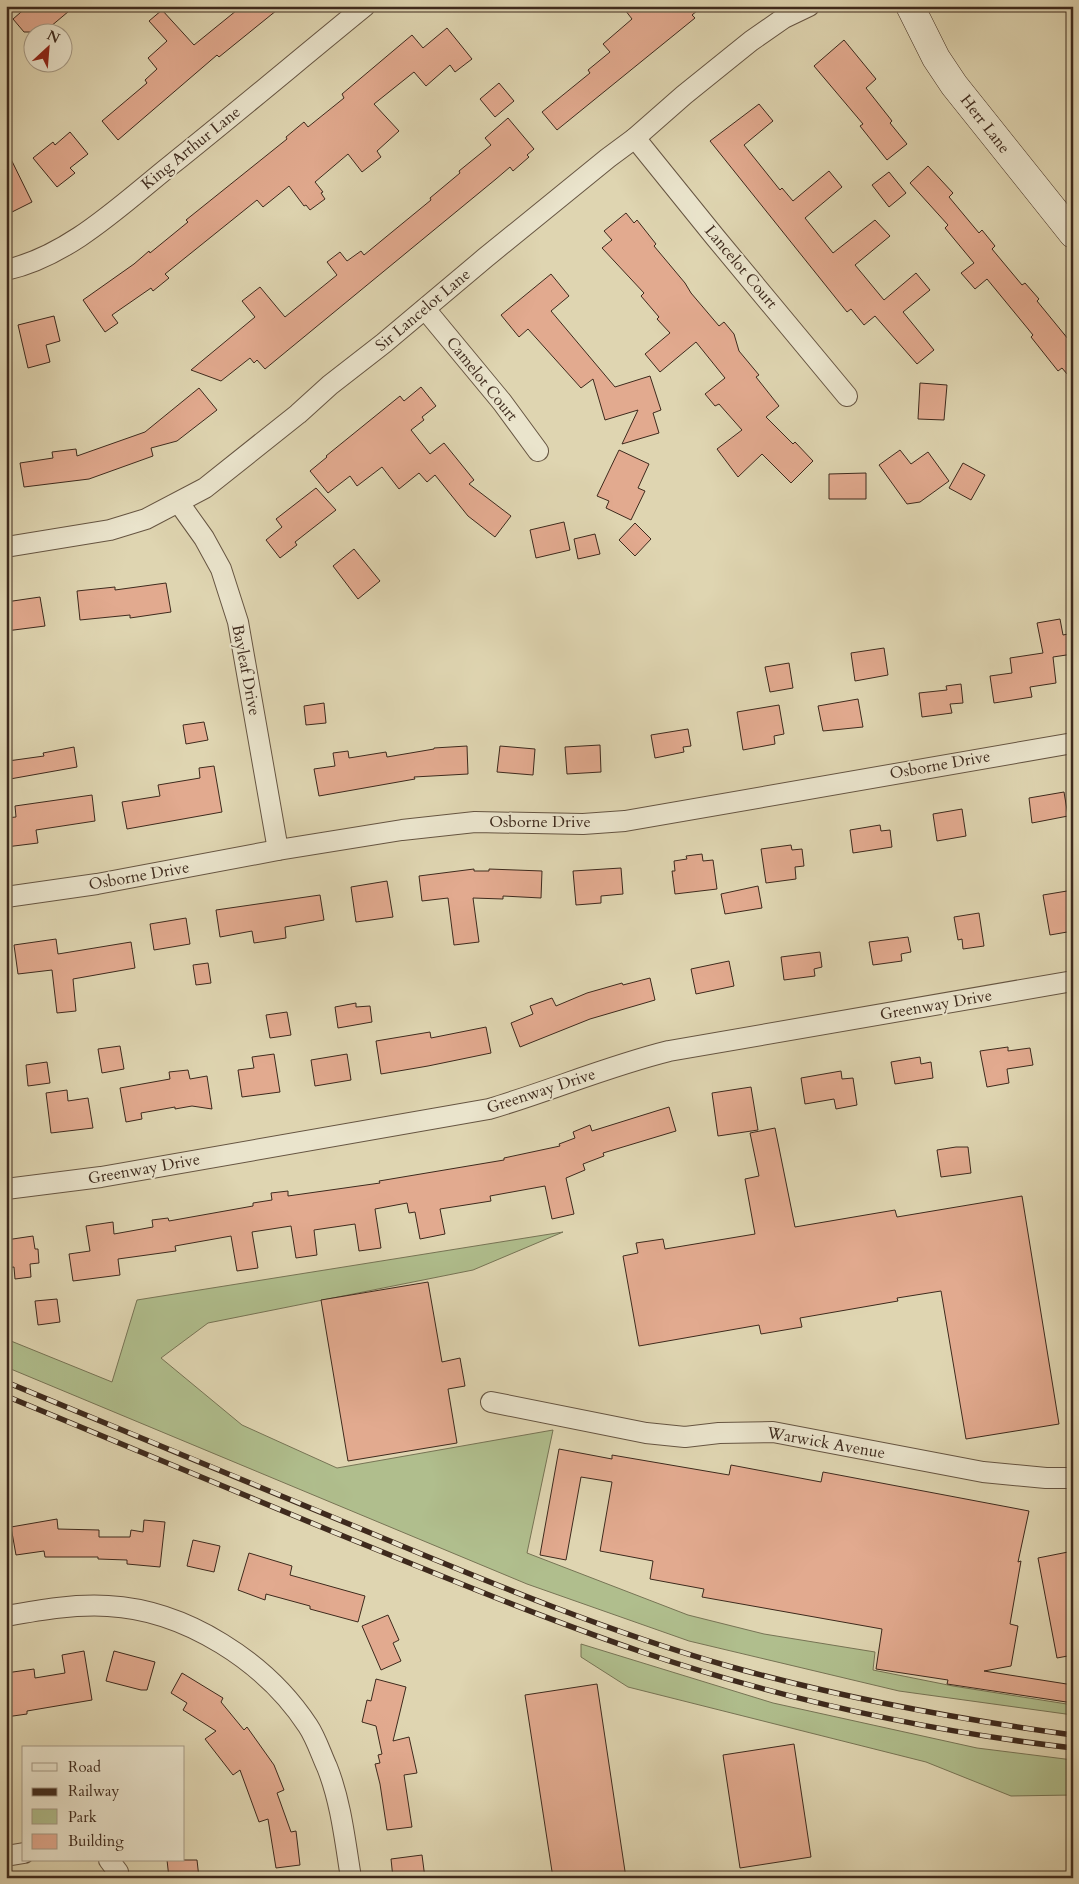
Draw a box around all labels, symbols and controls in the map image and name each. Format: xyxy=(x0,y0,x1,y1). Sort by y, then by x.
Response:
north arrow xyxy=(22,22,72,72)
text: N xyxy=(44,26,63,48)
street label: Herr Lane xyxy=(955,90,1015,158)
street label: King Arthur Lane xyxy=(137,101,245,195)
street label: Lancelot Court xyxy=(700,221,782,313)
street label: Sir Lancelot Lane xyxy=(371,264,475,356)
street label: Camelot Court xyxy=(441,332,523,426)
street label: Bayleaf Drive xyxy=(226,623,266,717)
street label: Osborne Drive xyxy=(888,745,992,785)
street label: Osborne Drive xyxy=(489,811,591,833)
street label: Osborne Drive xyxy=(87,856,191,896)
street label: Greenway Drive xyxy=(878,984,994,1026)
street label: Greenway Drive xyxy=(484,1063,598,1119)
street label: Greenway Drive xyxy=(86,1148,202,1190)
street label: Warwick Avenue xyxy=(764,1422,887,1464)
legend xyxy=(22,1746,185,1862)
text: Road xyxy=(68,1757,101,1777)
text: Railway xyxy=(68,1781,119,1801)
text: Park xyxy=(68,1807,97,1827)
text: Building xyxy=(68,1831,124,1851)

